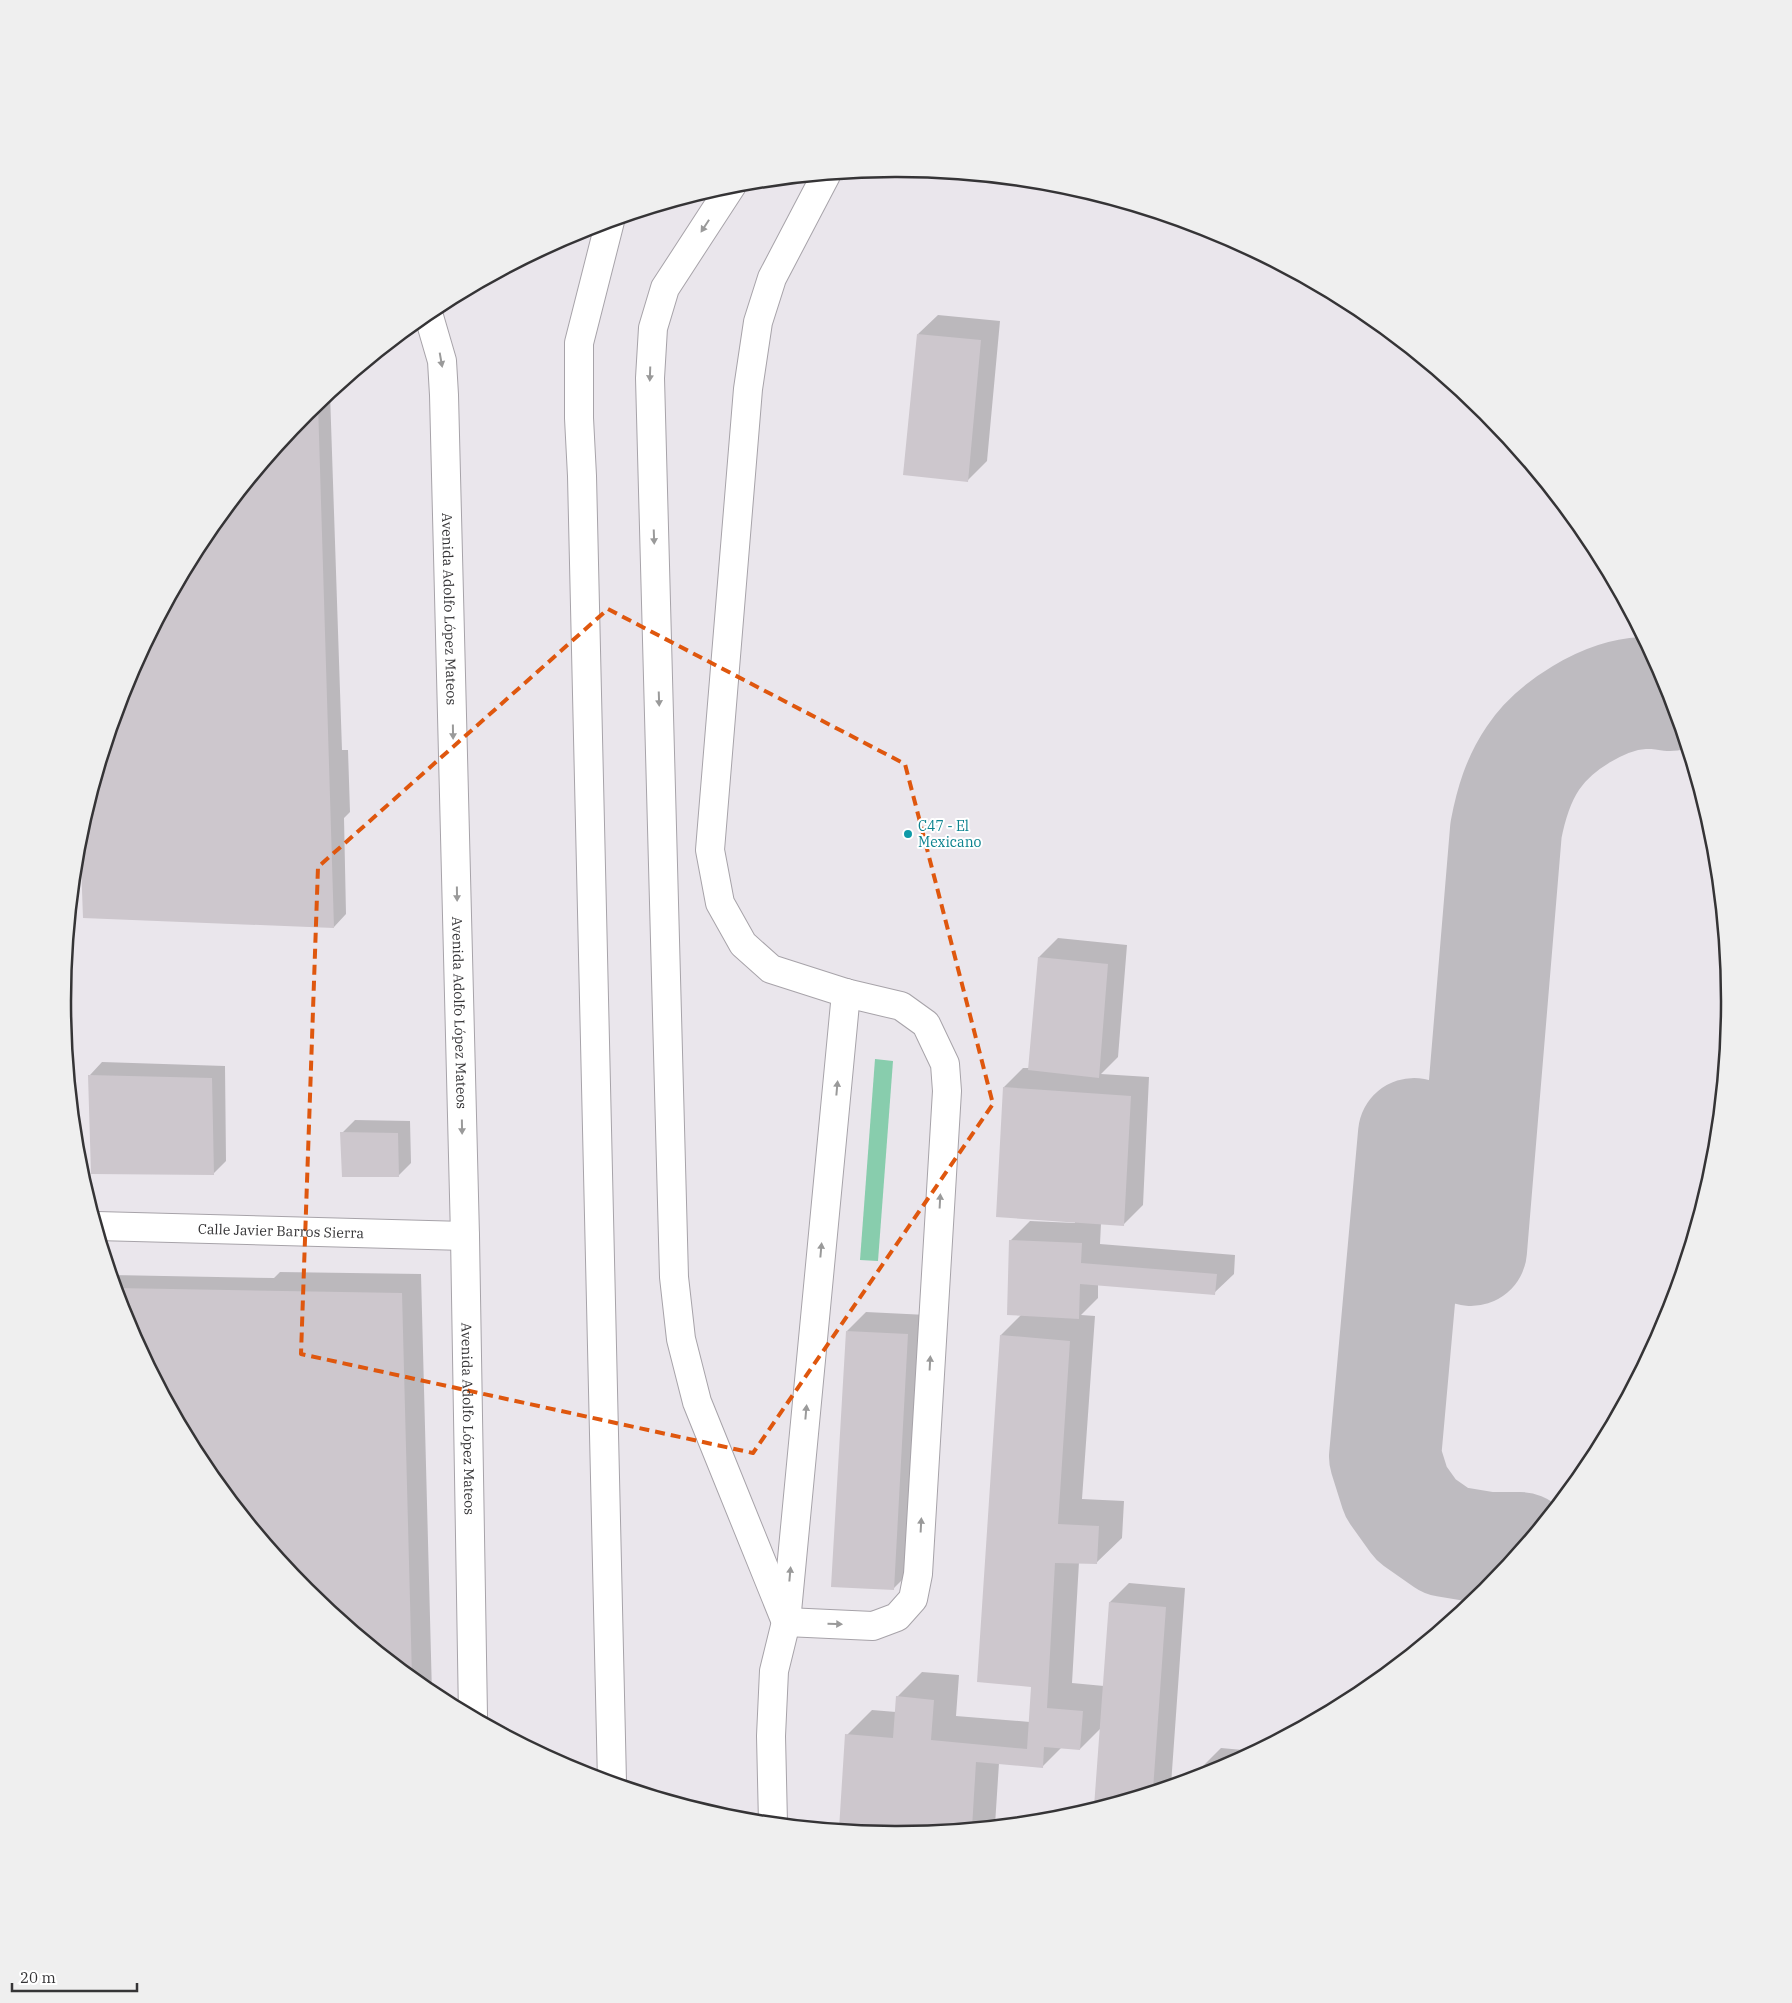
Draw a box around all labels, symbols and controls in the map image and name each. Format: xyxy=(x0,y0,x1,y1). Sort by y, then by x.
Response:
one-way arrow xyxy=(700,219,710,232)
one-way arrow xyxy=(437,352,445,368)
one-way arrow xyxy=(646,367,654,383)
street label: Avenida Adolfo López Mateos xyxy=(438,512,461,706)
one-way arrow xyxy=(650,529,658,545)
one-way arrow xyxy=(655,691,663,707)
one-way arrow xyxy=(449,724,457,740)
place label: C47 - El Mexicano xyxy=(918,817,982,851)
marker: C47 - El Mexicano xyxy=(902,828,914,840)
one-way arrow xyxy=(453,887,461,903)
street label: Avenida Adolfo López Mateos xyxy=(448,916,471,1109)
one-way arrow xyxy=(833,1080,841,1096)
one-way arrow xyxy=(459,1119,467,1135)
one-way arrow xyxy=(937,1192,945,1208)
street label: Calle Javier Barros Sierra xyxy=(198,1220,365,1242)
one-way arrow xyxy=(817,1242,825,1258)
street label: Avenida Adolfo López Mateos xyxy=(457,1322,479,1515)
one-way arrow xyxy=(927,1355,935,1371)
one-way arrow xyxy=(802,1403,810,1419)
one-way arrow xyxy=(917,1517,925,1533)
one-way arrow xyxy=(787,1565,795,1581)
one-way arrow xyxy=(827,1620,843,1628)
scale bar xyxy=(12,1960,138,1992)
text: 20 m xyxy=(20,1968,56,1987)

